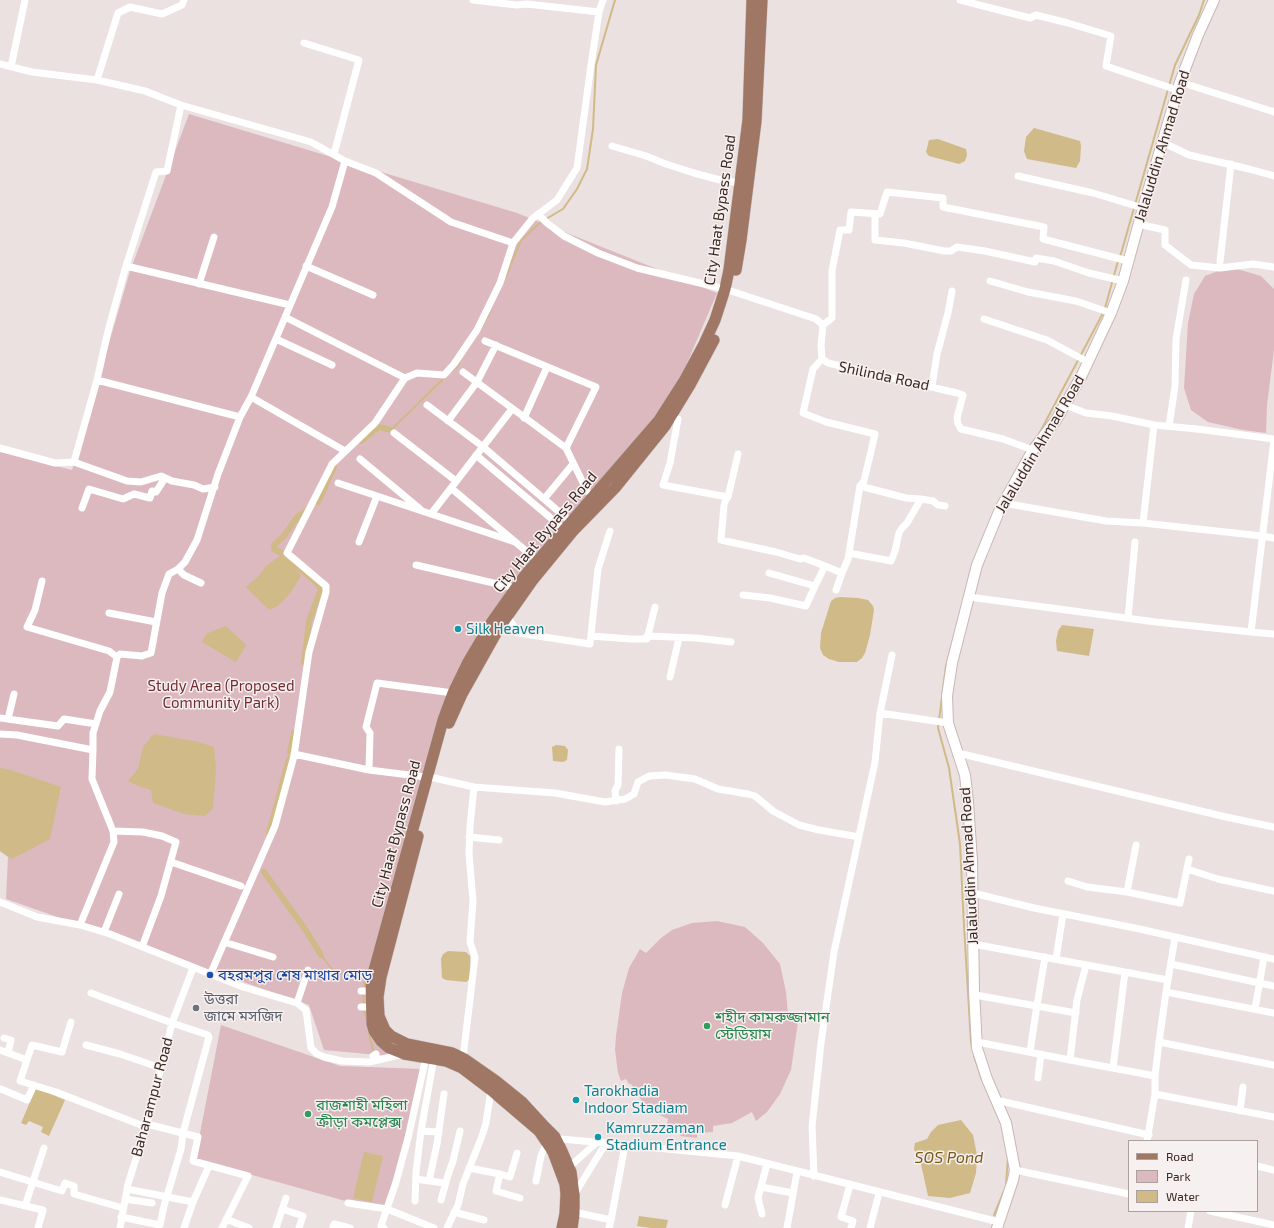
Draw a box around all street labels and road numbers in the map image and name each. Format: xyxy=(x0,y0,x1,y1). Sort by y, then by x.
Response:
street label: Jalaluddin Ahmad Road xyxy=(1130,68,1194,224)
street label: City Haat Bypass Road xyxy=(701,133,739,287)
street label: Shilinda Road xyxy=(837,358,931,394)
street label: Jalaluddin Ahmad Road xyxy=(992,372,1088,516)
street label: City Haat Bypass Road xyxy=(489,468,601,596)
street label: City Haat Bypass Road xyxy=(368,758,424,910)
street label: Jalaluddin Ahmad Road xyxy=(956,787,982,945)
street label: Baharampur Road xyxy=(127,1035,177,1159)

